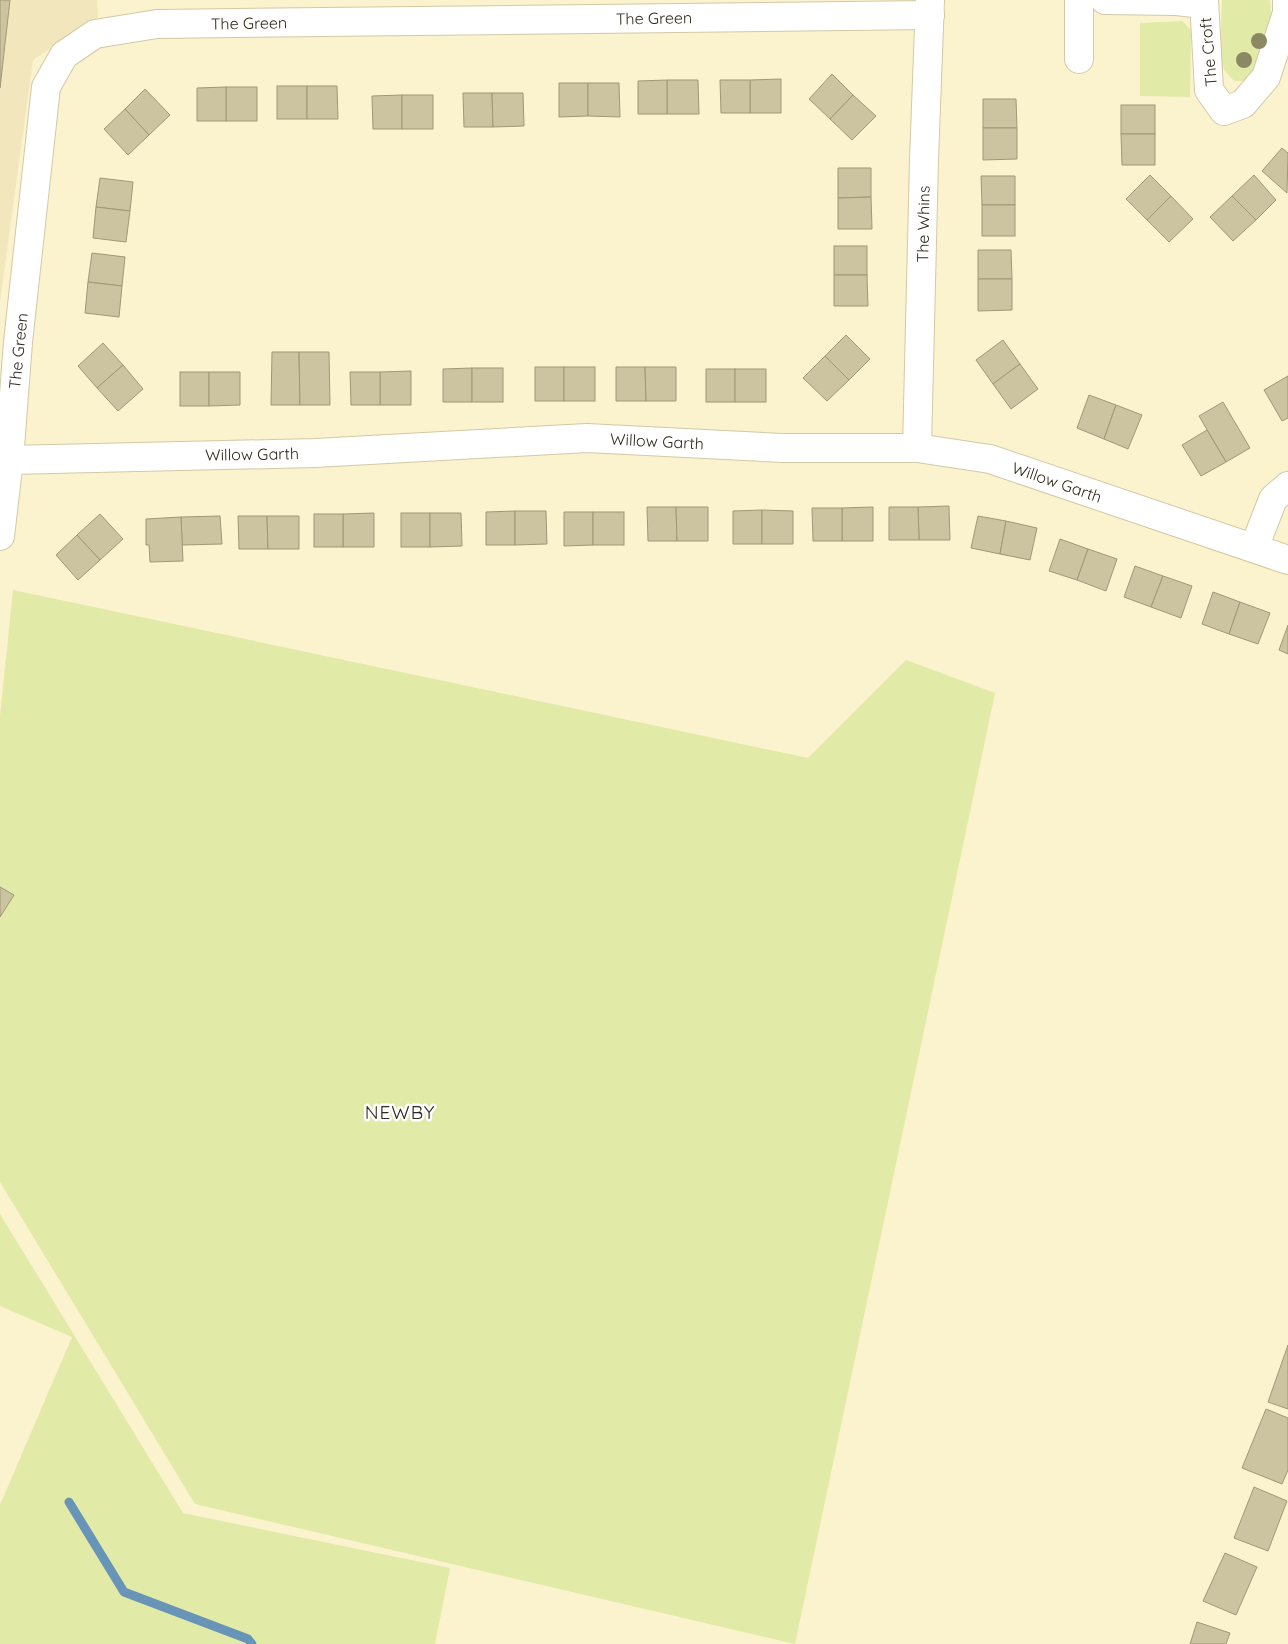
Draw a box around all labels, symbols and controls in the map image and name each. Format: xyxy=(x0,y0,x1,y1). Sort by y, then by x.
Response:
street label: The Green xyxy=(616,7,692,29)
street label: The Green xyxy=(211,12,287,34)
street label: The Croft xyxy=(1195,17,1221,87)
street label: The Whins xyxy=(912,185,934,263)
street label: The Green xyxy=(4,312,32,390)
street label: Willow Garth xyxy=(610,429,704,453)
street label: Willow Garth xyxy=(205,443,299,465)
street label: Willow Garth xyxy=(1009,457,1105,507)
district label: NEWBY xyxy=(365,1100,435,1124)

